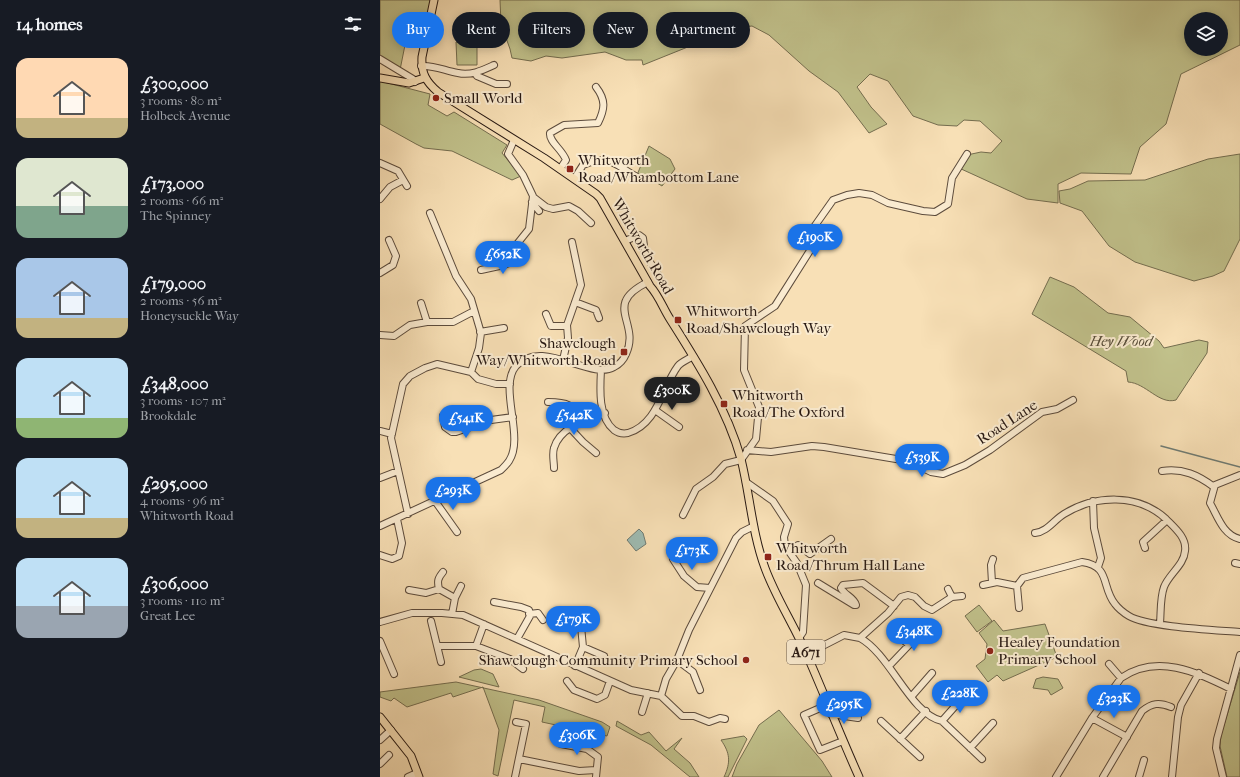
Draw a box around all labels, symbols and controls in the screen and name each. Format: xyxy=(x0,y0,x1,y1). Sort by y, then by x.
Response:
chip: Buy xyxy=(392,12,444,48)
chip: Rent xyxy=(452,12,510,48)
chip: Filters xyxy=(518,12,585,48)
chip: New xyxy=(593,12,648,48)
chip: Apartment xyxy=(656,12,750,48)
map controls xyxy=(1184,12,1228,56)
button: layers xyxy=(1184,12,1228,56)
icon: filters xyxy=(342,13,364,35)
text: 14 homes xyxy=(16,14,83,34)
text: £300,000 xyxy=(140,73,209,93)
icon: home xyxy=(48,74,96,122)
place label: Small World xyxy=(444,89,523,107)
text: 3 rooms · 80 m² xyxy=(140,93,221,108)
marker: Small World xyxy=(431,93,441,103)
text: Holbeck Avenue xyxy=(140,108,231,123)
place label: Whitworth Road/Whambottom Lane xyxy=(577,151,740,186)
marker: Whitworth Road/Whambottom Lane xyxy=(565,164,575,174)
text: £173,000 xyxy=(140,173,204,193)
icon: home xyxy=(48,174,96,222)
text: 2 rooms · 66 m² xyxy=(140,193,223,208)
street label: Whitworth Road xyxy=(608,194,678,298)
text: The Spinney xyxy=(140,208,211,223)
pin: £190K xyxy=(787,224,843,258)
text: £190K xyxy=(797,229,833,244)
pin: £652K xyxy=(475,241,531,275)
text: £652K xyxy=(484,246,522,261)
text: £179,000 xyxy=(140,273,206,293)
icon: home xyxy=(48,274,96,322)
text: 2 rooms · 56 m² xyxy=(140,293,222,308)
place label: Whitworth Road/Shawclough Way xyxy=(685,302,832,337)
text: Honeysuckle Way xyxy=(140,308,239,323)
marker: Whitworth Road/Shawclough Way xyxy=(673,315,683,325)
park label: Hey Wood xyxy=(1089,332,1155,350)
place label: Shawclough Way/Whitworth Road xyxy=(475,334,617,369)
marker: Shawclough Way/Whitworth Road xyxy=(619,347,629,357)
text: £348,000 xyxy=(140,373,209,393)
icon: home xyxy=(48,374,96,422)
pin: £300K xyxy=(644,377,700,411)
text: £300K xyxy=(653,382,691,397)
place label: Whitworth Road/The Oxford xyxy=(731,386,846,421)
text: 3 rooms · 107 m² xyxy=(140,393,226,408)
street label: Road Lane xyxy=(973,395,1041,448)
marker: Whitworth Road/The Oxford xyxy=(719,399,729,409)
pin: £542K xyxy=(546,402,602,436)
pin: £541K xyxy=(438,405,494,439)
text: £542K xyxy=(555,407,593,422)
text: Brookdale xyxy=(140,408,197,423)
text: £541K xyxy=(448,410,484,425)
pin: £539K xyxy=(894,444,950,478)
text: £539K xyxy=(904,449,940,464)
text: £295,000 xyxy=(140,473,208,493)
icon: home xyxy=(48,474,96,522)
pin: £293K xyxy=(425,477,481,511)
text: £293K xyxy=(435,482,471,497)
text: 4 rooms · 96 m² xyxy=(140,493,224,508)
text: Whitworth Road xyxy=(140,508,234,523)
pin: £173K xyxy=(664,537,720,571)
place label: Whitworth Road/Thrum Hall Lane xyxy=(775,539,925,574)
text: £173K xyxy=(675,542,709,557)
marker: Whitworth Road/Thrum Hall Lane xyxy=(763,552,773,562)
text: £306,000 xyxy=(140,573,209,593)
icon: home xyxy=(48,574,96,622)
text: 3 rooms · 110 m² xyxy=(140,593,224,608)
pin: £179K xyxy=(545,606,601,640)
text: Great Lee xyxy=(140,608,195,623)
text: £179K xyxy=(555,611,591,626)
pin: £348K xyxy=(886,618,942,652)
text: £348K xyxy=(895,623,933,638)
place label: Healey Foundation Primary School xyxy=(998,633,1120,668)
road number: A671 xyxy=(787,640,825,664)
marker: Healey Foundation Primary School xyxy=(985,646,995,656)
place label: Shawclough Community Primary School xyxy=(479,651,738,669)
marker: Shawclough Community Primary School xyxy=(741,655,751,665)
pin: £228K xyxy=(932,680,988,714)
text: £228K xyxy=(941,685,979,700)
pin: £323K xyxy=(1086,685,1142,719)
text: £323K xyxy=(1096,690,1132,705)
pin: £295K xyxy=(816,691,872,725)
text: £295K xyxy=(825,696,863,711)
pin: £306K xyxy=(549,722,605,756)
text: £306K xyxy=(558,727,596,742)

